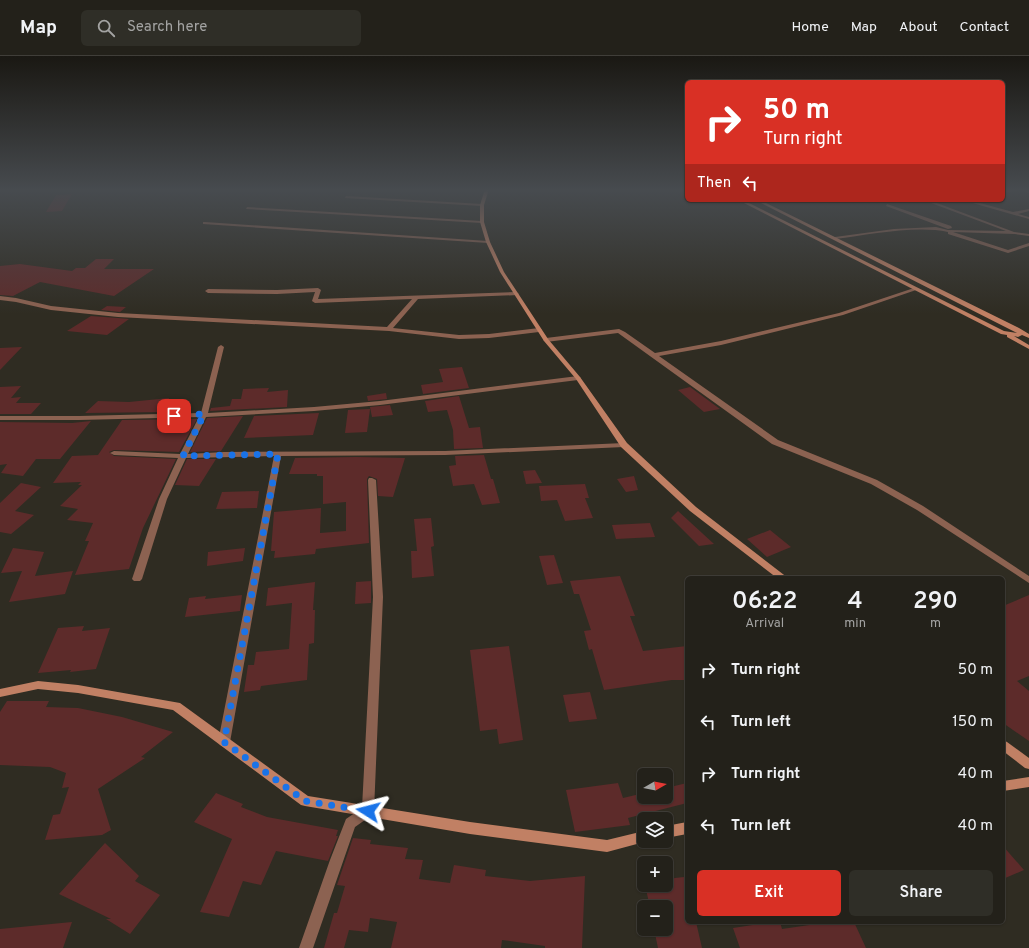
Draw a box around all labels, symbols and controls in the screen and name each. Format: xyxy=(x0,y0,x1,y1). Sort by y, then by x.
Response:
search box xyxy=(81,10,361,46)
text: Map xyxy=(20,16,57,40)
icon: search xyxy=(95,17,117,39)
text: Search here xyxy=(127,18,207,37)
text: Home xyxy=(792,19,829,36)
text: Map xyxy=(851,19,877,36)
text: About xyxy=(899,19,938,36)
text: Contact xyxy=(960,19,1009,36)
text: 50 m xyxy=(763,93,830,129)
icon: right xyxy=(697,96,749,148)
text: Turn right xyxy=(763,128,843,151)
icon: left xyxy=(739,172,761,194)
text: Then xyxy=(697,174,731,193)
pin xyxy=(157,399,191,433)
icon: arrive xyxy=(163,405,185,427)
text: 06:22 xyxy=(732,587,797,617)
text: 4 xyxy=(848,587,863,617)
text: 290 xyxy=(913,587,958,617)
text: Arrival xyxy=(745,616,784,632)
text: min xyxy=(844,616,866,632)
text: m xyxy=(930,616,941,632)
icon: right xyxy=(697,659,719,681)
text: Turn right xyxy=(731,661,800,680)
text: 50 m xyxy=(958,661,993,680)
icon: left xyxy=(697,711,719,733)
text: Turn left xyxy=(731,713,791,732)
text: 150 m xyxy=(952,713,993,732)
icon: right xyxy=(697,763,719,785)
text: Turn right xyxy=(731,765,800,784)
text: 40 m xyxy=(958,765,993,784)
north arrow xyxy=(637,768,673,804)
map controls xyxy=(637,768,673,936)
position arrow xyxy=(347,790,389,832)
button: layers xyxy=(637,812,673,848)
icon: left xyxy=(697,815,719,837)
text: Turn left xyxy=(731,817,791,836)
text: 40 m xyxy=(958,817,993,836)
button: + xyxy=(637,856,673,892)
button: Exit xyxy=(697,870,841,916)
button: Share xyxy=(849,870,993,916)
button: − xyxy=(637,900,673,936)

